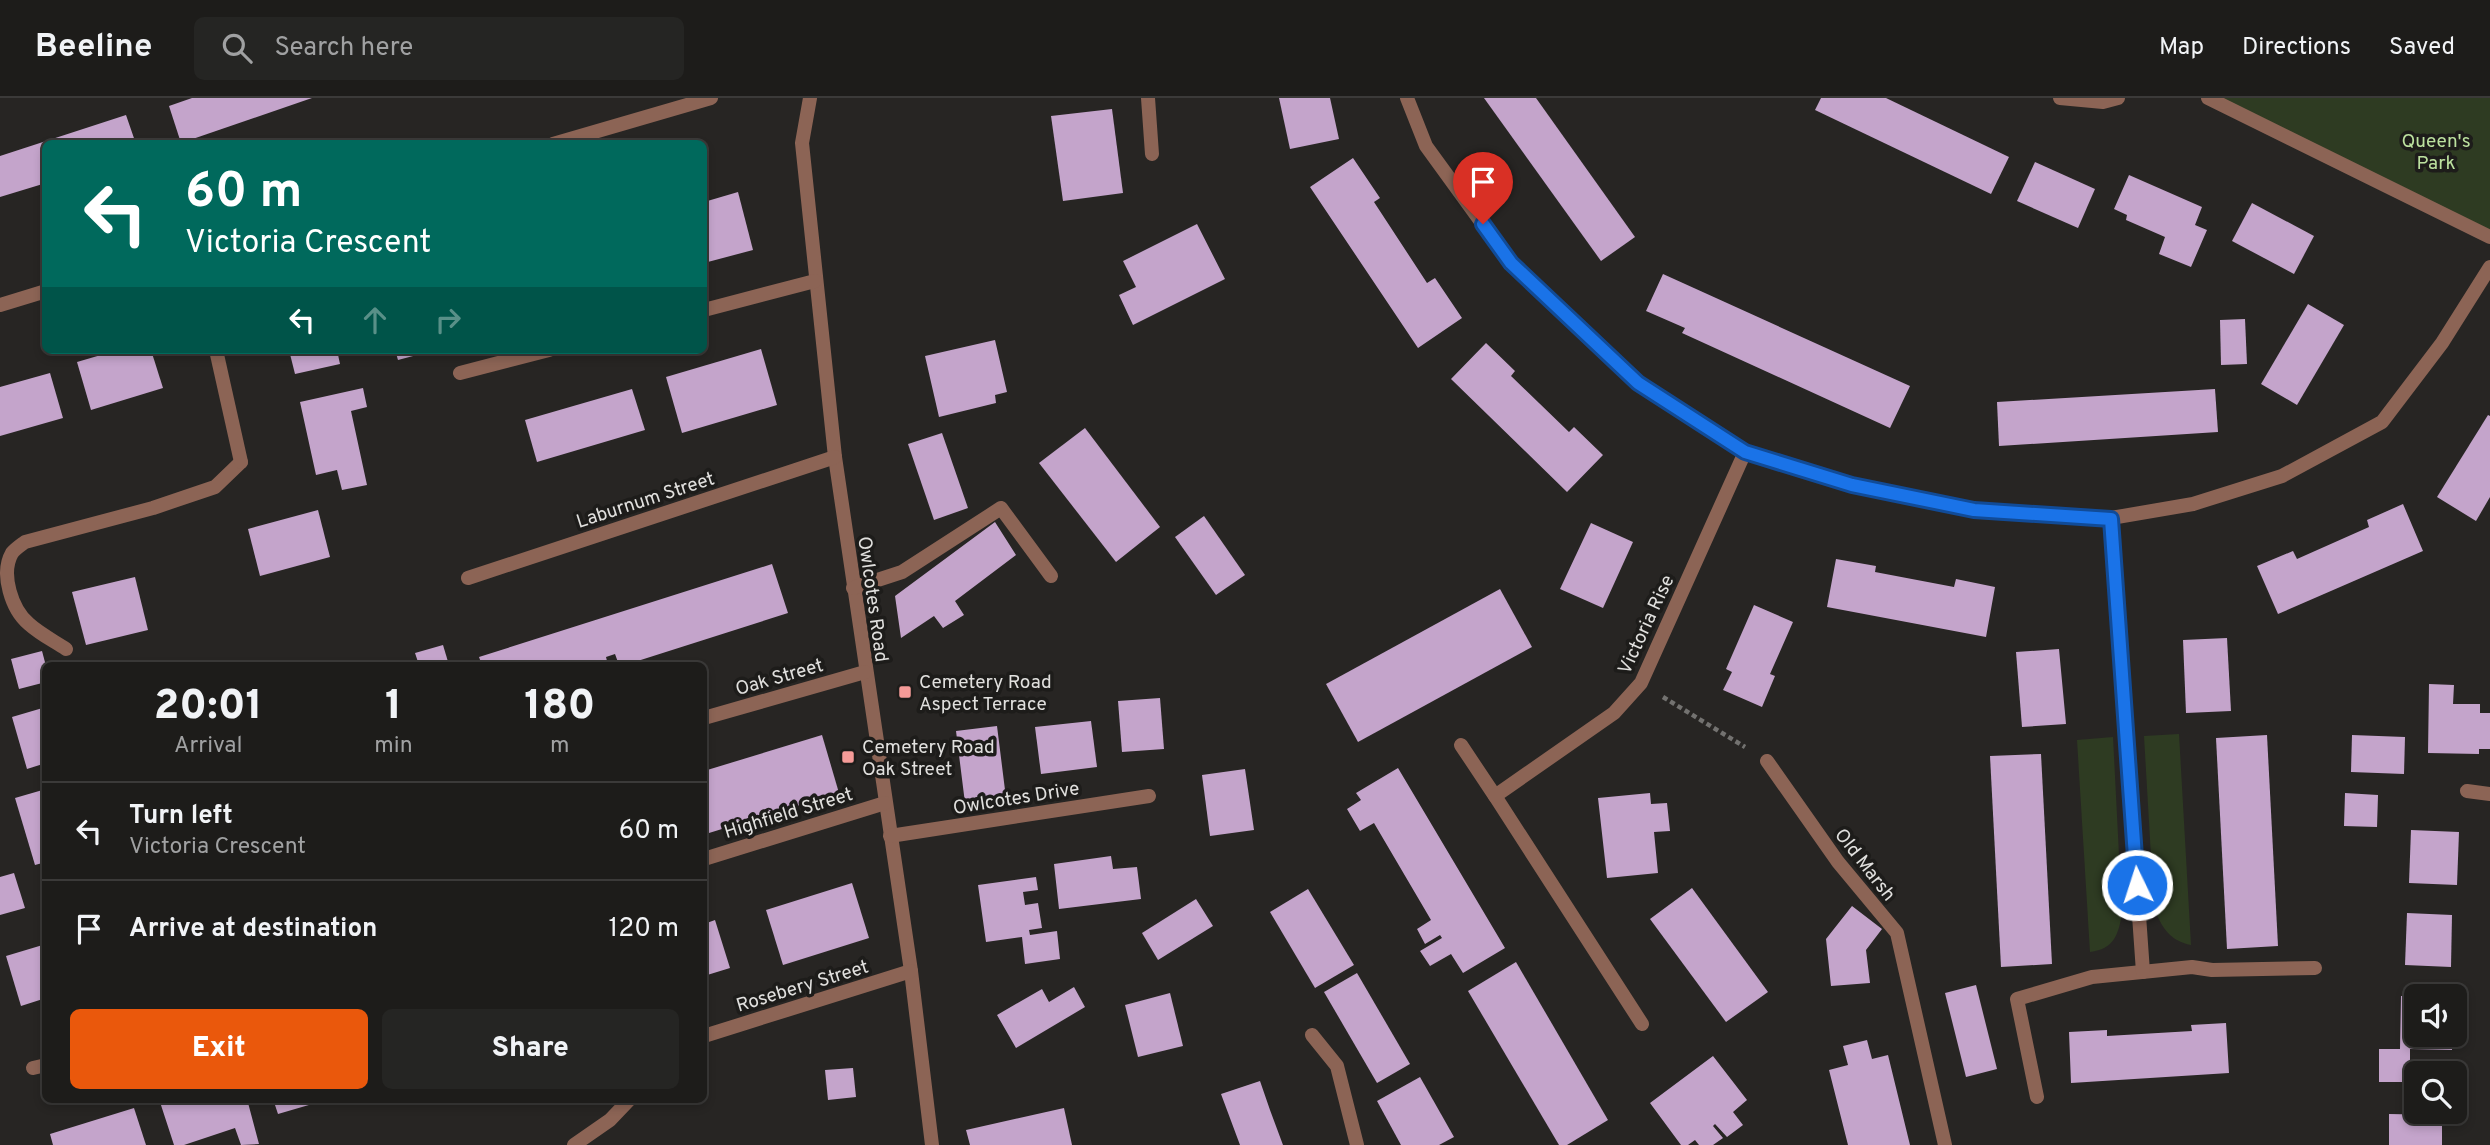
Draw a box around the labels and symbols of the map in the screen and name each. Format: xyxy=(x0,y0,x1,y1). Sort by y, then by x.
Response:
park label: Queen's Park xyxy=(2401,130,2471,176)
pin xyxy=(1453,152,1513,224)
street label: Laburnum Street xyxy=(574,467,718,535)
street label: Owlcotes Road xyxy=(851,535,893,664)
street label: Victoria Rise xyxy=(1613,571,1680,678)
street label: Oak Street xyxy=(733,654,826,702)
place label: Cemetery Road Aspect Terrace xyxy=(919,671,1052,717)
marker: Cemetery Road Aspect Terrace xyxy=(897,684,913,700)
place label: Cemetery Road Oak Street xyxy=(862,736,995,782)
marker: Cemetery Road Oak Street xyxy=(840,749,856,765)
street label: Owlcotes Drive xyxy=(951,777,1081,821)
street label: Highfield Street xyxy=(721,783,856,845)
street label: Old Marsh xyxy=(1829,824,1900,906)
position arrow xyxy=(2100,848,2174,922)
street label: Rosebery Street xyxy=(733,955,872,1018)

